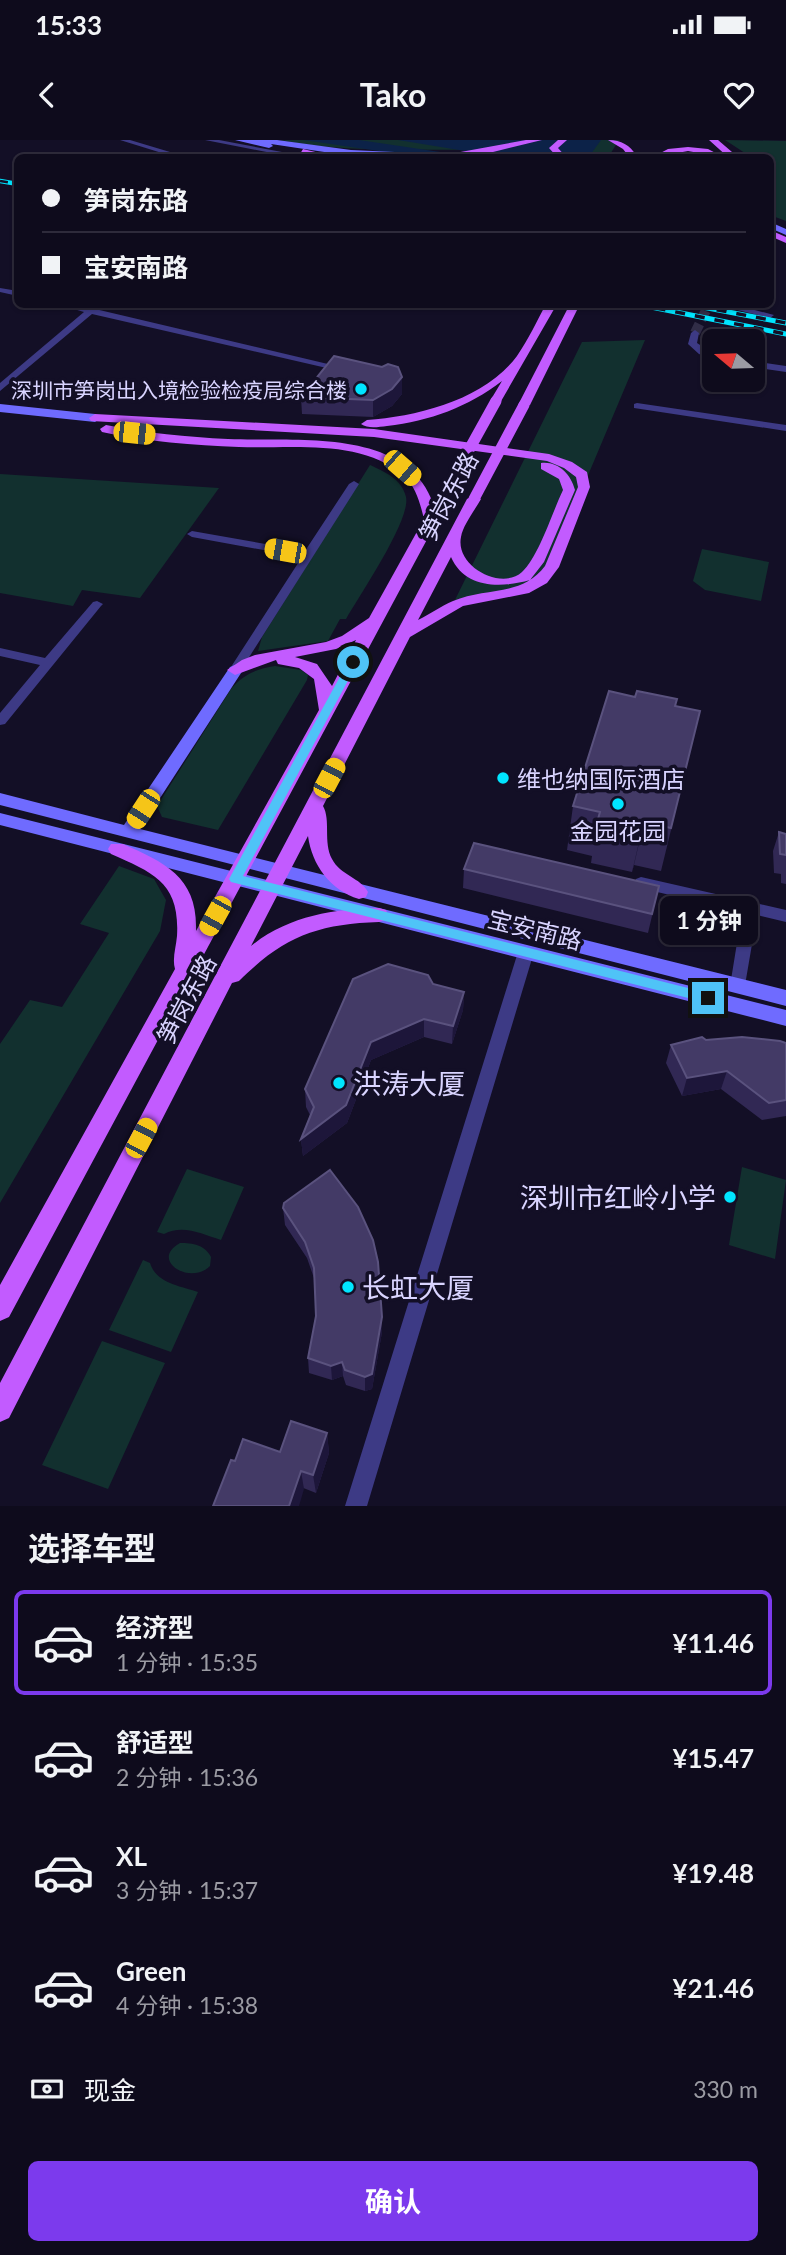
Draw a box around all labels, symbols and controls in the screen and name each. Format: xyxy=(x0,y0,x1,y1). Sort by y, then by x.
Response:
text: 15:33 xyxy=(35,9,102,41)
text: Tako xyxy=(360,75,426,114)
icon: back xyxy=(28,76,66,114)
icon: heart xyxy=(720,76,758,114)
text: 笋岗东路 xyxy=(84,184,188,216)
text: 宝安南路 xyxy=(84,251,188,283)
north arrow xyxy=(702,329,765,392)
map controls xyxy=(702,329,765,392)
place label: 深圳市笋岗出入境检验检疫局综合楼 xyxy=(11,377,347,402)
marker: 深圳市笋岗出入境检验检疫局综合楼 xyxy=(353,381,369,397)
car xyxy=(113,420,156,446)
car xyxy=(380,446,425,490)
street label: 笋岗东路 xyxy=(413,447,483,545)
car xyxy=(263,537,308,565)
route start xyxy=(337,646,369,678)
car xyxy=(310,755,349,801)
place label: 维也纳国际酒店 xyxy=(517,764,685,793)
marker: 维也纳国际酒店 xyxy=(495,770,511,786)
car xyxy=(123,786,164,832)
marker: 金园花园 xyxy=(610,796,626,812)
place label: 金园花园 xyxy=(570,816,666,845)
car xyxy=(196,893,235,939)
callout: 1 分钟 xyxy=(659,896,757,946)
street label: 宝安南路 xyxy=(485,903,585,955)
text: 1 分钟 xyxy=(677,906,741,934)
street label: 笋岗东路 xyxy=(151,950,221,1048)
route end xyxy=(692,982,724,1014)
place label: 洪涛大厦 xyxy=(353,1066,465,1100)
marker: 洪涛大厦 xyxy=(331,1075,347,1091)
car xyxy=(122,1115,161,1161)
place label: 深圳市红岭小学 xyxy=(520,1180,716,1214)
marker: 深圳市红岭小学 xyxy=(722,1189,738,1205)
place label: 长虹大厦 xyxy=(362,1270,474,1304)
marker: 长虹大厦 xyxy=(340,1279,356,1295)
text: 选择车型 xyxy=(28,1528,156,1567)
icon: car xyxy=(32,1611,95,1674)
text: 经济型 xyxy=(116,1611,194,1643)
text: ¥11.46 xyxy=(672,1627,754,1659)
text: 1 分钟 · 15:35 xyxy=(116,1648,258,1676)
icon: car xyxy=(32,1726,95,1789)
text: 舒适型 xyxy=(116,1726,194,1758)
text: ¥15.47 xyxy=(672,1742,754,1774)
text: 2 分钟 · 15:36 xyxy=(116,1763,258,1791)
text: XL xyxy=(116,1840,147,1872)
icon: car xyxy=(32,1841,95,1904)
text: ¥19.48 xyxy=(672,1857,754,1889)
text: 3 分钟 · 15:37 xyxy=(116,1876,258,1904)
text: Green xyxy=(116,1955,186,1987)
icon: car xyxy=(32,1956,95,2019)
text: ¥21.46 xyxy=(672,1972,754,2004)
text: 4 分钟 · 15:38 xyxy=(116,1991,258,2019)
icon: cash xyxy=(28,2070,66,2108)
text: 现金 xyxy=(84,2074,136,2106)
text: 330 m xyxy=(693,2075,758,2103)
button: 确认 xyxy=(28,2161,758,2241)

